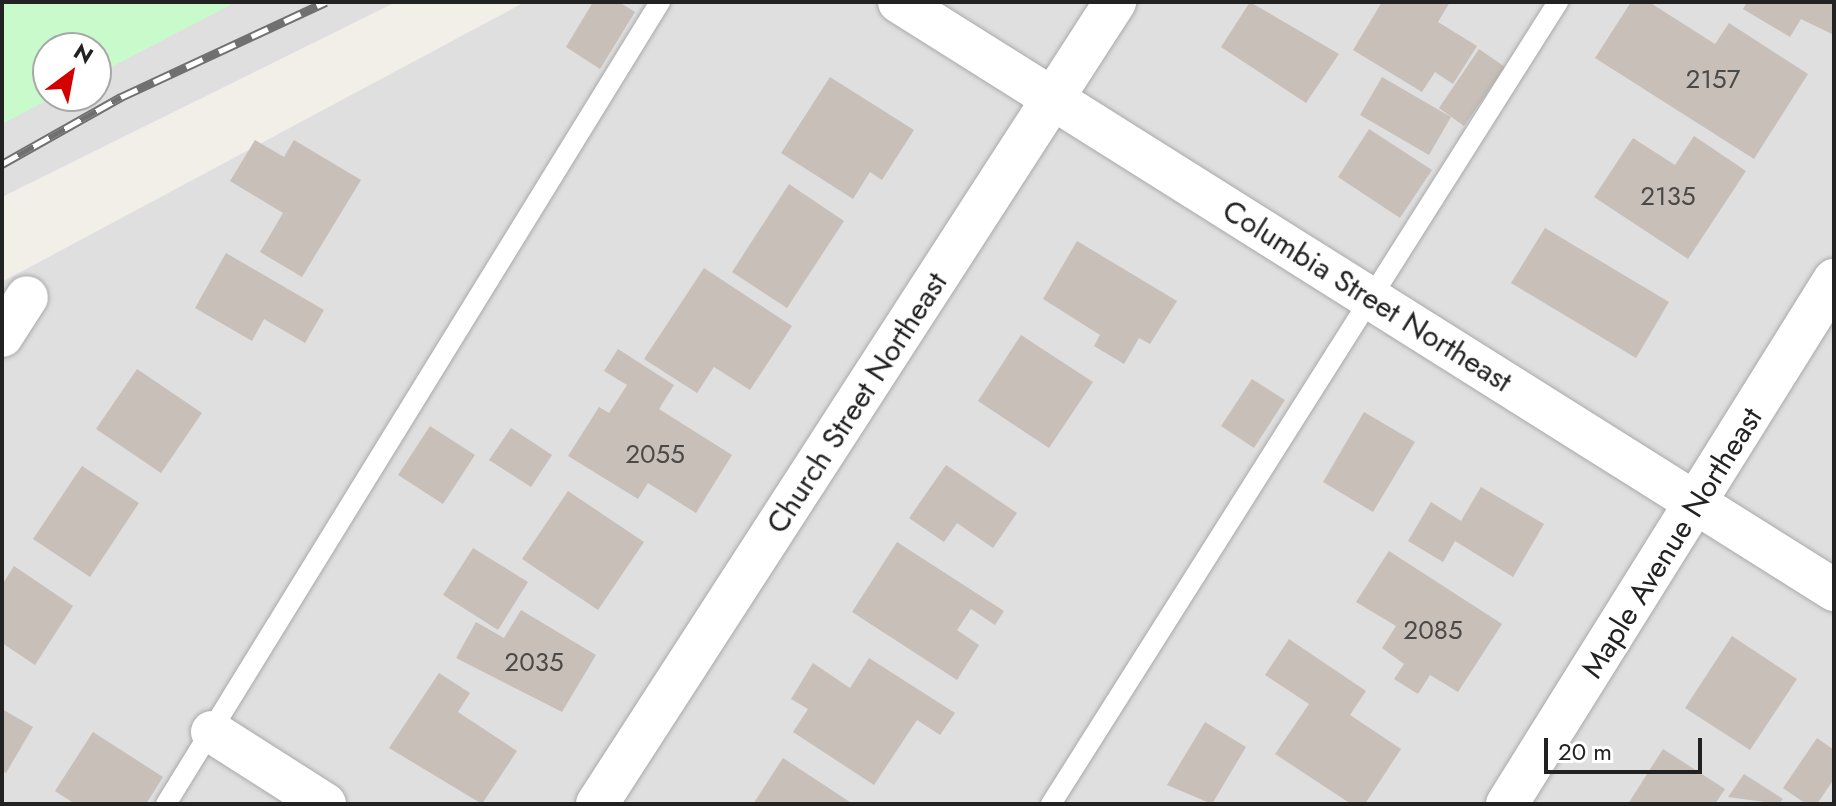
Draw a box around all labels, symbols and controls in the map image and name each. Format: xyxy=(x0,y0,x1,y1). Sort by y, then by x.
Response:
north arrow xyxy=(32,32,112,112)
text: N xyxy=(68,35,100,72)
house number: 2157 xyxy=(1686,64,1740,96)
house number: 2135 xyxy=(1640,181,1696,213)
street label: Columbia Street Northeast xyxy=(1216,192,1518,400)
street label: Church Street Northeast xyxy=(759,266,955,540)
street label: Maple Avenue Northeast xyxy=(1574,401,1770,685)
house number: 2055 xyxy=(625,439,685,471)
house number: 2085 xyxy=(1403,615,1463,647)
house number: 2035 xyxy=(504,647,564,679)
scale bar xyxy=(1548,722,1706,772)
text: 20 m xyxy=(1558,734,1612,769)

